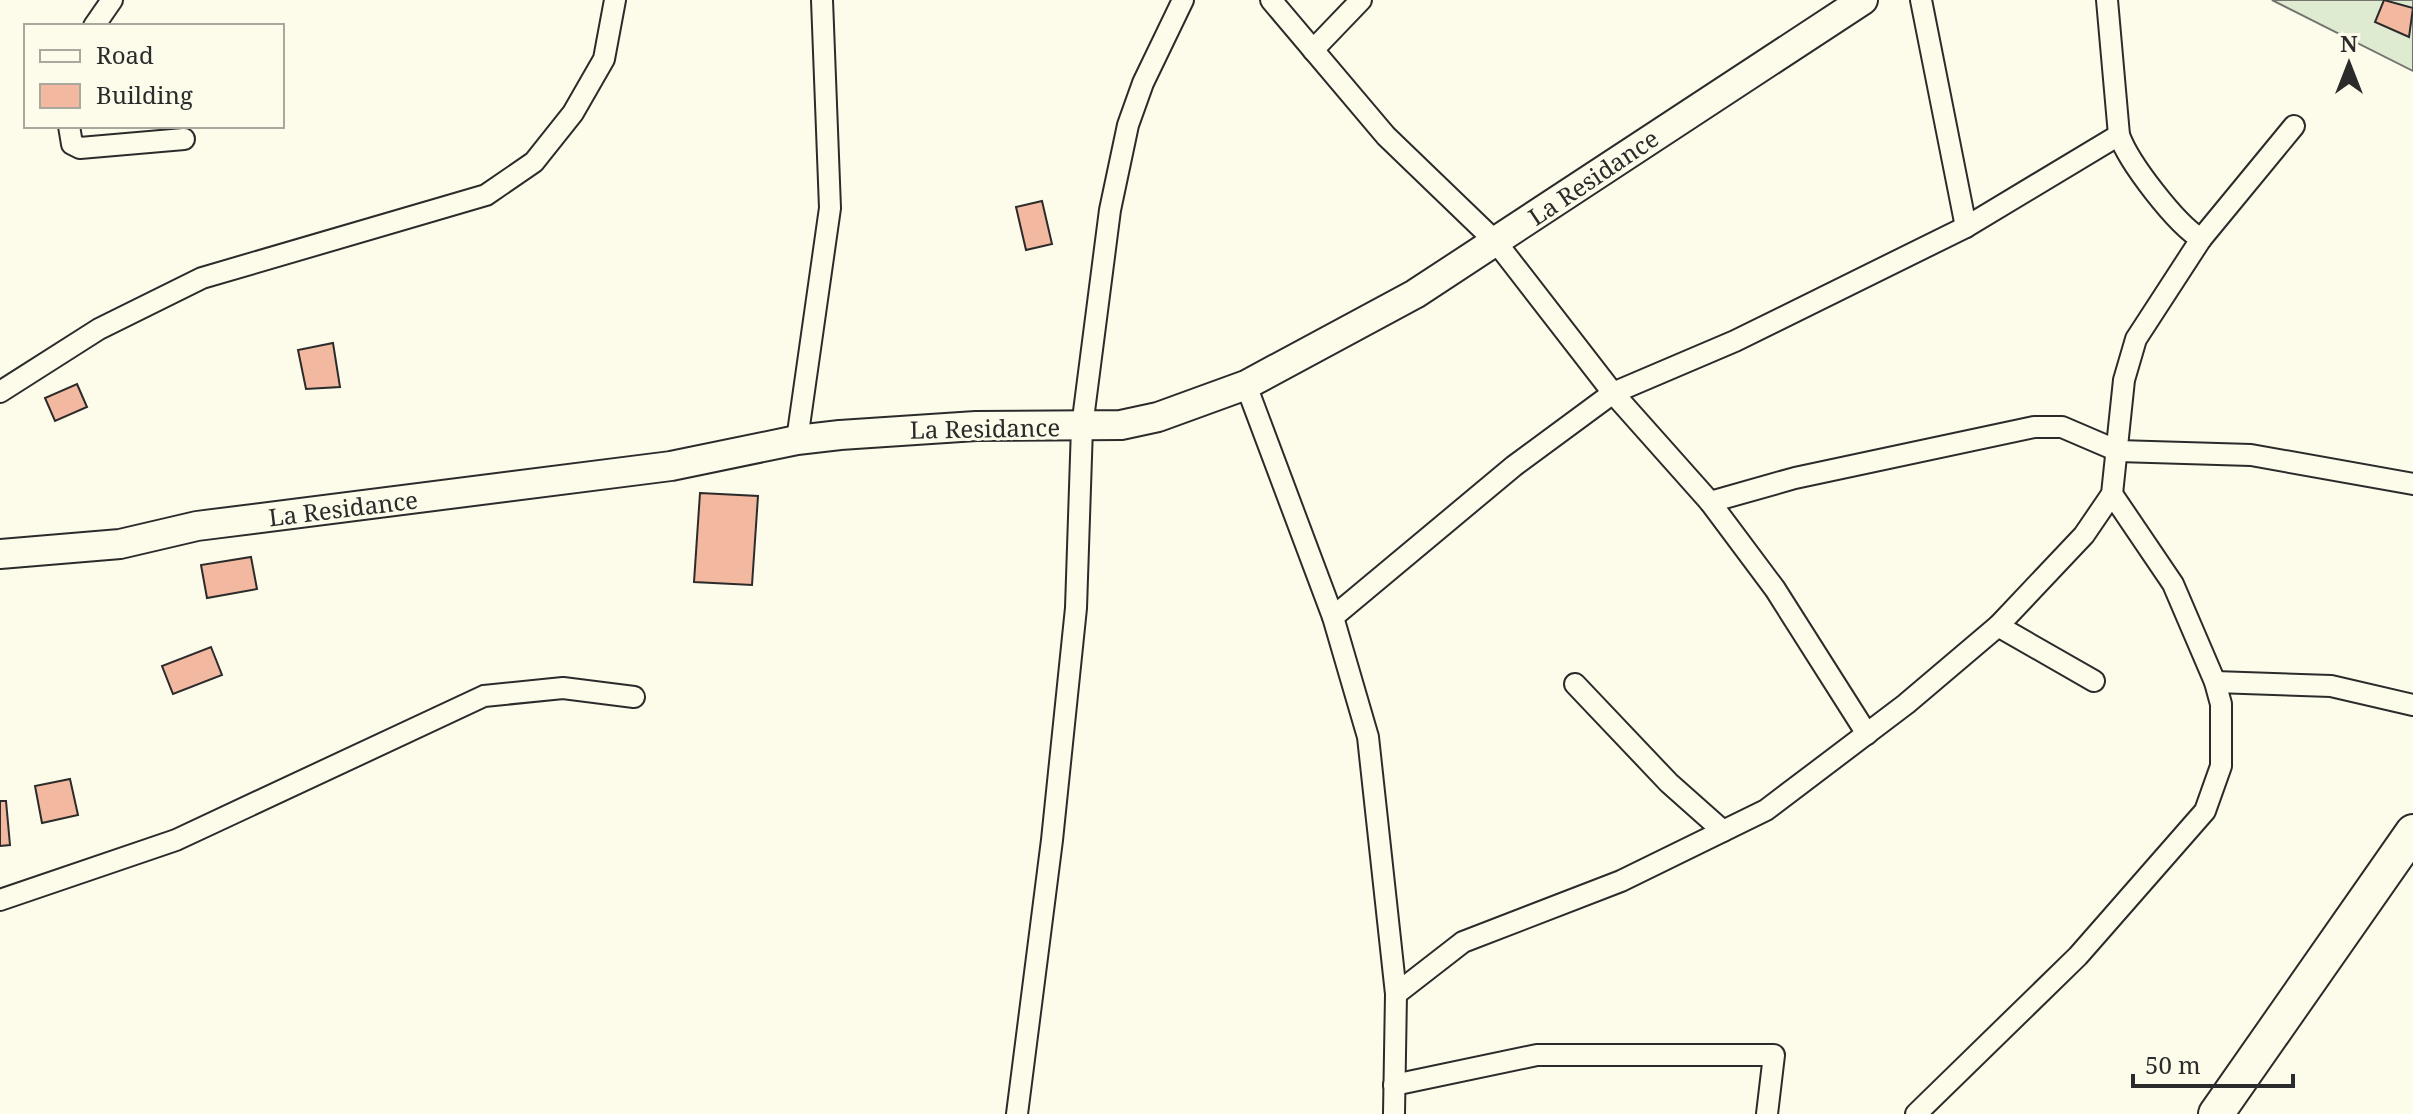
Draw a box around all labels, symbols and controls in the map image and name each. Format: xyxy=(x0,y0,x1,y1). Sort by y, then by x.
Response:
legend xyxy=(24,24,284,128)
north arrow xyxy=(2309,24,2389,104)
text: N xyxy=(2340,28,2358,58)
text: Road xyxy=(96,38,154,71)
text: Building xyxy=(96,78,193,111)
street label: La Residance xyxy=(1522,121,1664,233)
street label: La Residance xyxy=(910,410,1060,446)
street label: La Residance xyxy=(266,482,420,534)
scale bar xyxy=(2133,1038,2293,1088)
text: 50 m xyxy=(2145,1048,2201,1081)

